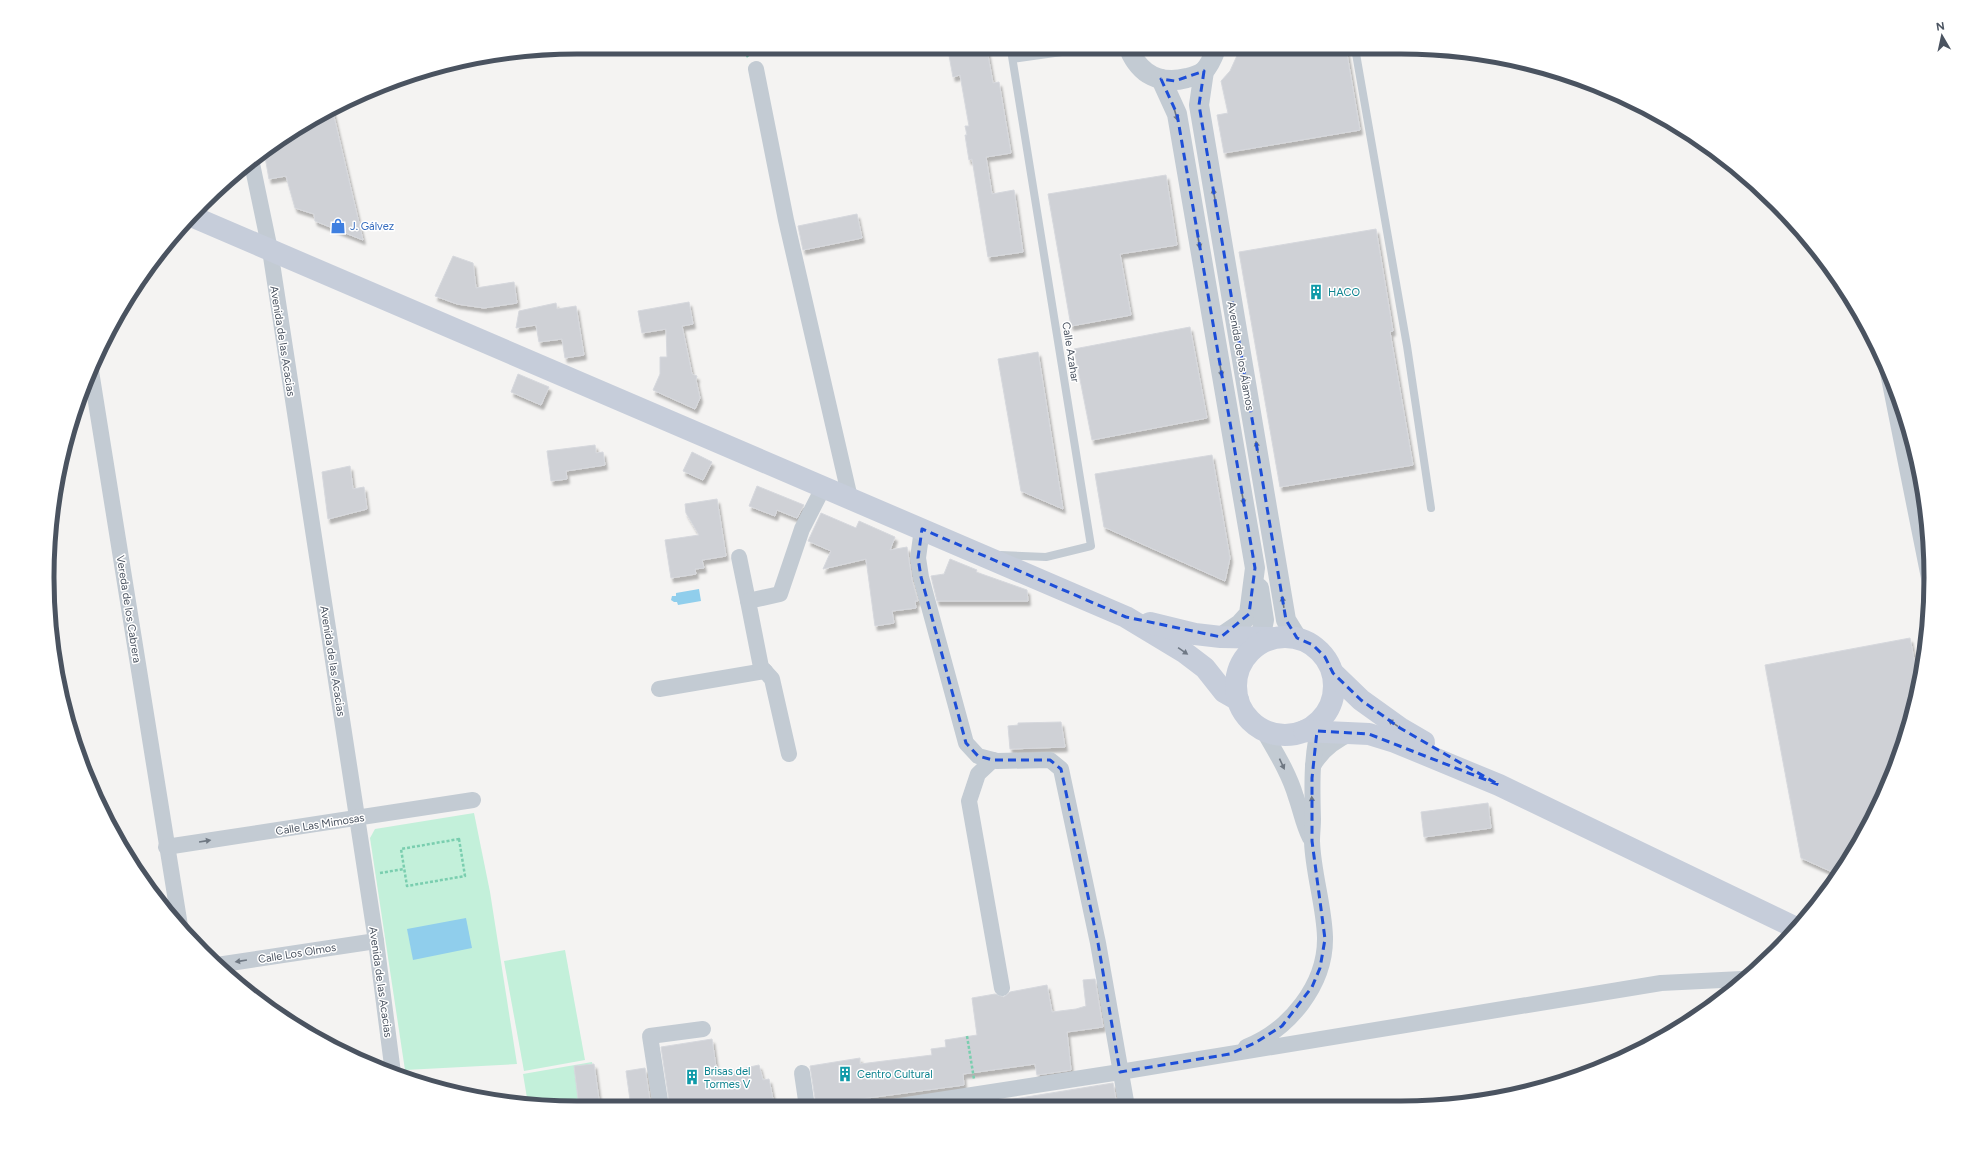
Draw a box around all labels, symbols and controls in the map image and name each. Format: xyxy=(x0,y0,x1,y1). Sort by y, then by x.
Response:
north arrow xyxy=(1922,16,1962,56)
text: N xyxy=(1935,20,1946,34)
one-way arrow xyxy=(1173,109,1179,121)
one-way arrow xyxy=(1211,188,1217,200)
shop icon: J. Gálvez xyxy=(329,217,347,235)
place label: J. Gálvez xyxy=(350,220,394,233)
one-way arrow xyxy=(1196,237,1202,249)
building icon: HACO xyxy=(1307,283,1325,301)
street label: Avenida de las Acacias xyxy=(267,285,298,397)
place label: HACO xyxy=(1328,286,1360,299)
street label: Avenida de los Álamos xyxy=(1225,301,1257,412)
street label: Calle Azahar xyxy=(1059,321,1082,384)
one-way arrow xyxy=(1218,365,1224,377)
one-way arrow xyxy=(1253,441,1259,453)
one-way arrow xyxy=(1240,493,1246,505)
street label: Vereda de los Cabrera xyxy=(114,554,143,664)
one-way arrow xyxy=(1280,596,1286,609)
street label: Avenida de las Acacias xyxy=(317,605,348,717)
one-way arrow xyxy=(1178,647,1188,655)
one-way arrow xyxy=(1388,719,1398,727)
one-way arrow xyxy=(1279,758,1285,769)
one-way arrow xyxy=(1308,796,1315,808)
street label: Calle Las Mimosas xyxy=(275,811,365,838)
one-way arrow xyxy=(199,838,211,844)
street label: Avenida de las Acacias xyxy=(366,926,395,1038)
street label: Calle Los Olmos xyxy=(257,941,337,966)
one-way arrow xyxy=(235,959,247,965)
place label: Brisas del Tormes V xyxy=(704,1065,751,1091)
building icon: Centro Cultural xyxy=(836,1065,854,1083)
building icon: Brisas del Tormes V xyxy=(683,1068,701,1086)
place label: Centro Cultural xyxy=(857,1068,933,1081)

